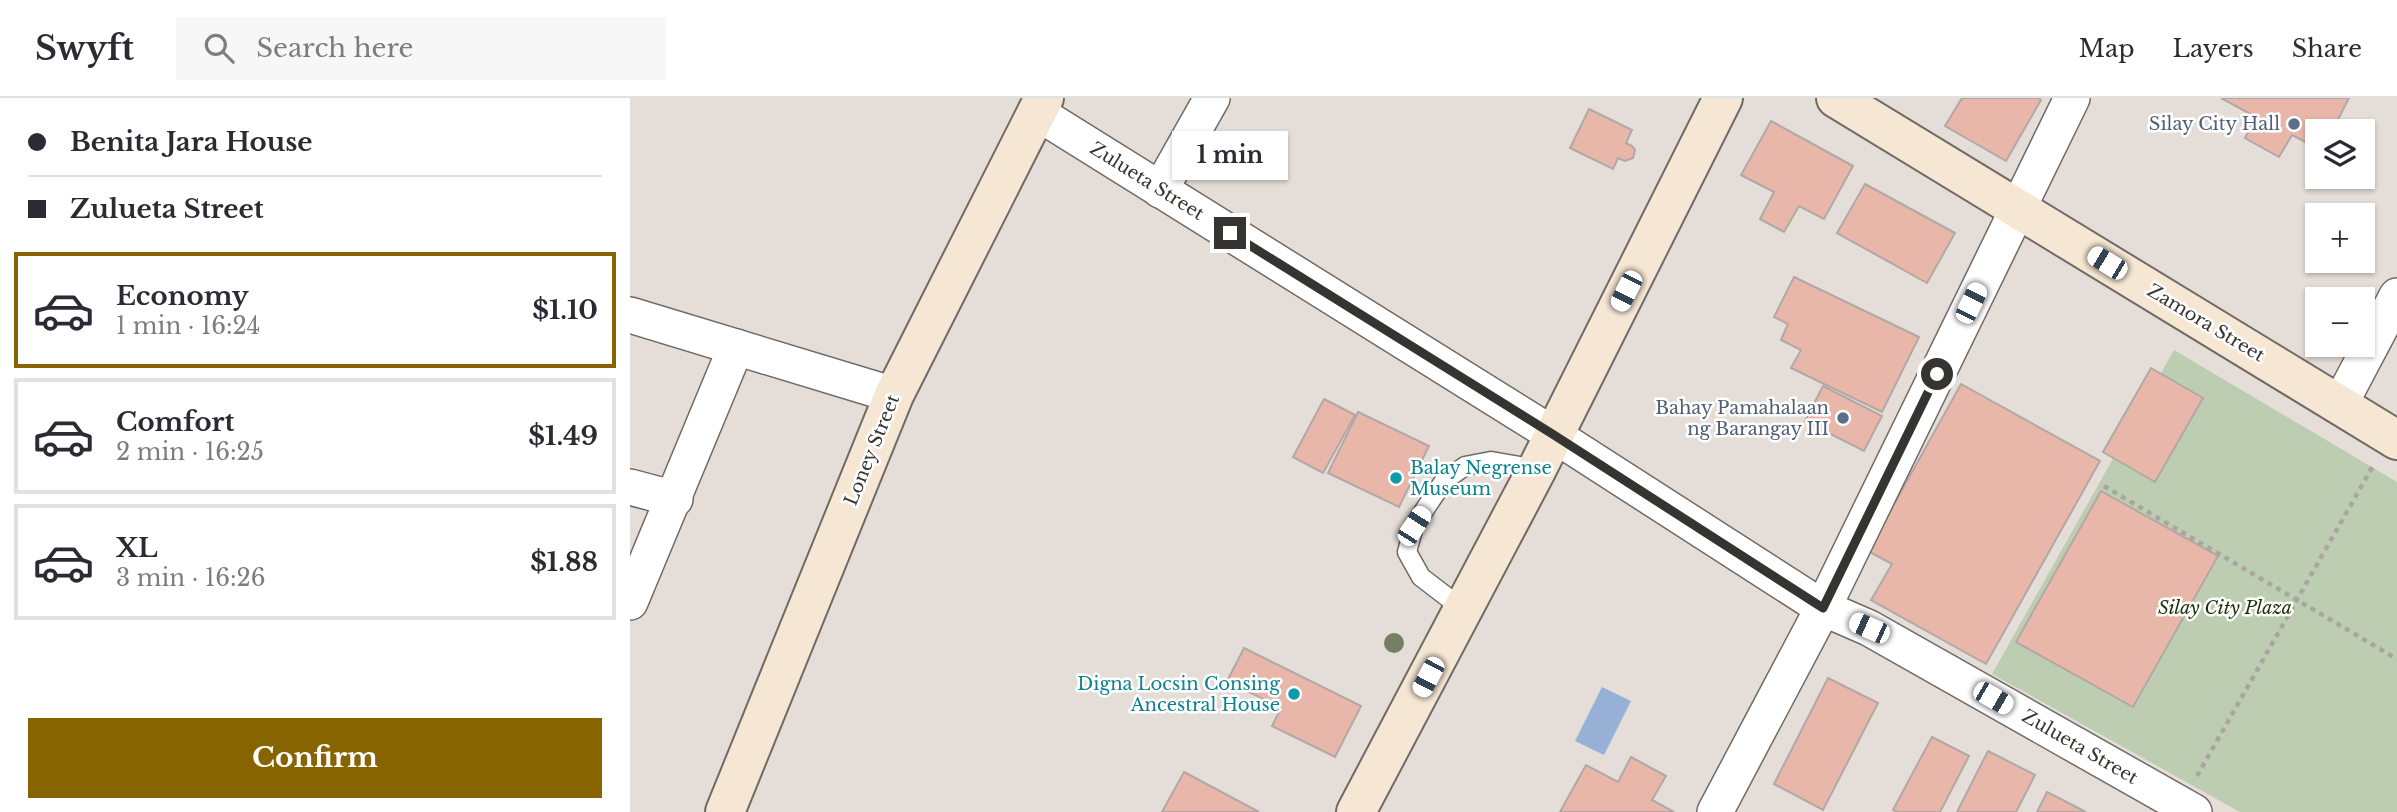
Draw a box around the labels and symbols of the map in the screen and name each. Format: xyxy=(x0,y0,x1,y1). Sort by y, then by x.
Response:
place label: Silay City Hall xyxy=(2149,113,2280,135)
marker: Silay City Hall xyxy=(2286,116,2302,132)
callout: 1 min xyxy=(1172,131,1288,180)
street label: Zulueta Street xyxy=(1086,137,1208,225)
route end xyxy=(1214,217,1246,249)
car xyxy=(2084,243,2131,283)
car xyxy=(1608,268,1645,314)
street label: Zamora Street xyxy=(2144,279,2269,367)
car xyxy=(1953,280,1990,326)
route start xyxy=(1921,358,1953,390)
street label: Loney Street xyxy=(840,391,904,509)
place label: Bahay Pamahalaan ng Barangay III xyxy=(1655,397,1829,440)
marker: Bahay Pamahalaan ng Barangay III xyxy=(1835,410,1851,426)
place label: Balay Negrense Museum xyxy=(1410,457,1552,500)
marker: Balay Negrense Museum xyxy=(1388,470,1404,486)
car xyxy=(1394,503,1435,549)
park label: Silay City Plaza xyxy=(2158,597,2292,619)
car xyxy=(1846,610,1893,646)
car xyxy=(1409,654,1448,700)
place label: Digna Locsin Consing Ancestral House xyxy=(1077,673,1280,716)
car xyxy=(1970,678,2017,718)
marker: Digna Locsin Consing Ancestral House xyxy=(1286,686,1302,702)
street label: Zulueta Street xyxy=(2018,705,2142,789)

